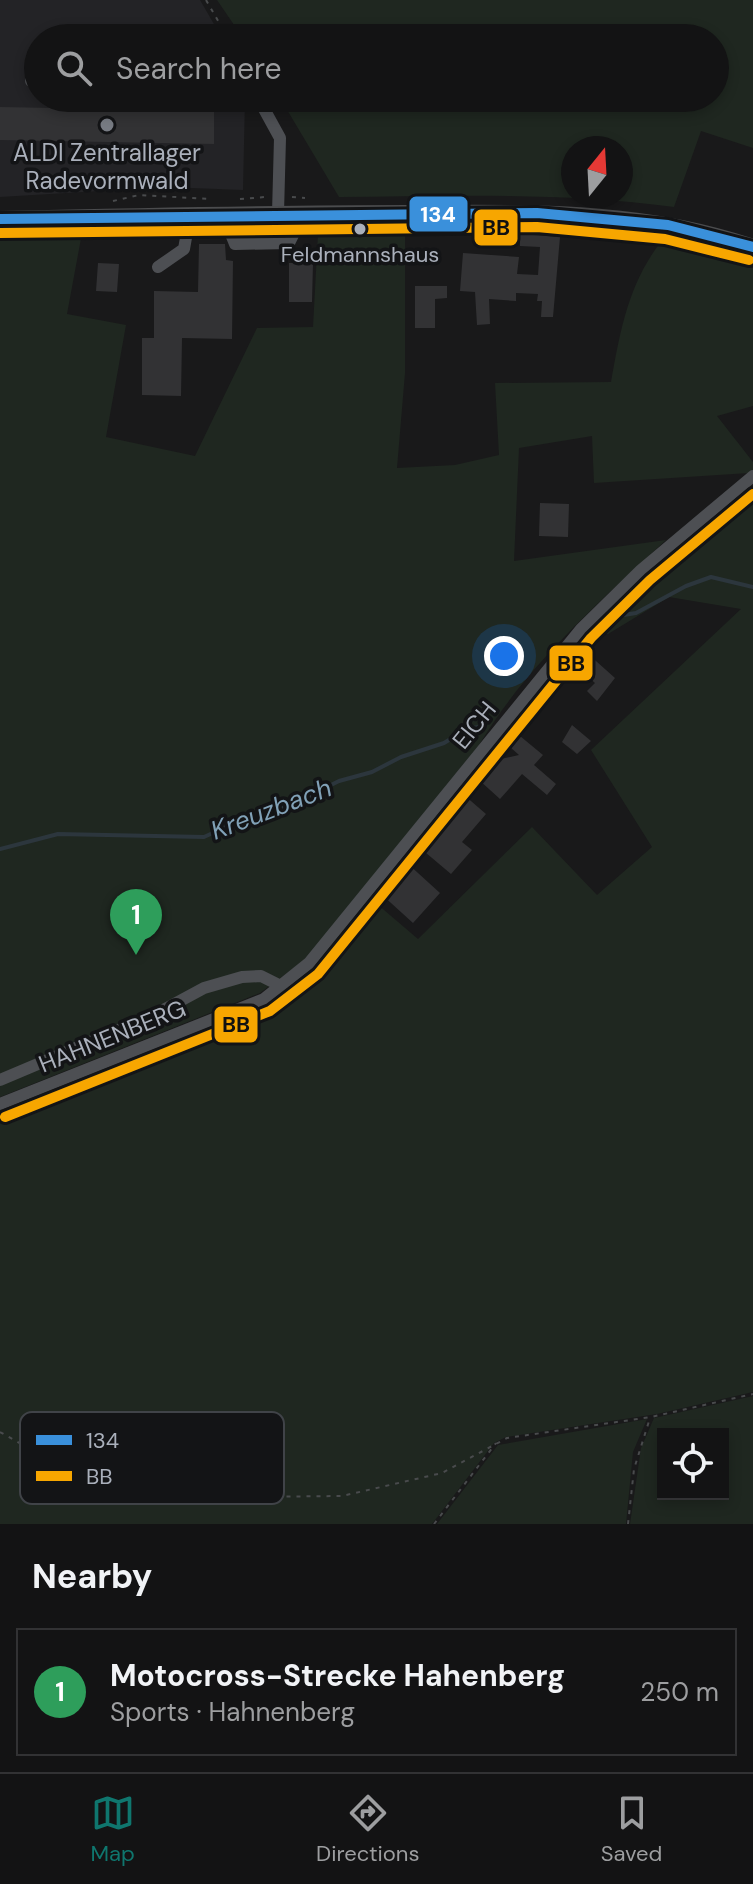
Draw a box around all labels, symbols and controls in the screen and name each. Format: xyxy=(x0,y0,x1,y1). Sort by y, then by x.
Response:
search box xyxy=(24,24,729,112)
icon: search xyxy=(52,46,96,90)
text: Search here xyxy=(116,49,282,88)
marker: ALDI Zentrallager Radevormwald xyxy=(98,116,116,134)
north arrow xyxy=(561,136,633,208)
place label: ALDI Zentrallager Radevormwald xyxy=(13,137,201,196)
line badge: 134 xyxy=(408,195,469,233)
text: 134 xyxy=(420,200,456,229)
line badge: BB xyxy=(473,208,519,247)
text: BB xyxy=(482,213,510,242)
marker: Feldmannshaus xyxy=(352,221,368,237)
place label: Feldmannshaus xyxy=(281,240,439,269)
your location xyxy=(484,636,524,676)
line badge: BB xyxy=(548,644,594,682)
text: BB xyxy=(557,649,585,678)
street label: EICH xyxy=(445,695,503,755)
water label: Kreuzbach xyxy=(206,770,336,848)
pin: 1 xyxy=(110,889,162,955)
street label: HAHNENBERG xyxy=(34,992,190,1080)
line badge: BB xyxy=(213,1005,259,1044)
text: BB xyxy=(222,1010,250,1039)
legend xyxy=(20,1412,284,1504)
text: 134 xyxy=(86,1426,119,1455)
map controls xyxy=(657,1428,729,1500)
button: locate xyxy=(657,1428,729,1500)
text: BB xyxy=(86,1462,113,1491)
text: Nearby xyxy=(32,1554,152,1599)
text: Motocross-Strecke Hahenberg xyxy=(110,1656,565,1695)
text: 1 xyxy=(55,1675,65,1709)
text: 250 m xyxy=(640,1675,719,1709)
text: Sports · Hahnenberg xyxy=(110,1695,355,1729)
tab: Map xyxy=(91,1791,135,1868)
tab: Directions xyxy=(316,1791,420,1868)
tab: Saved xyxy=(601,1791,662,1868)

